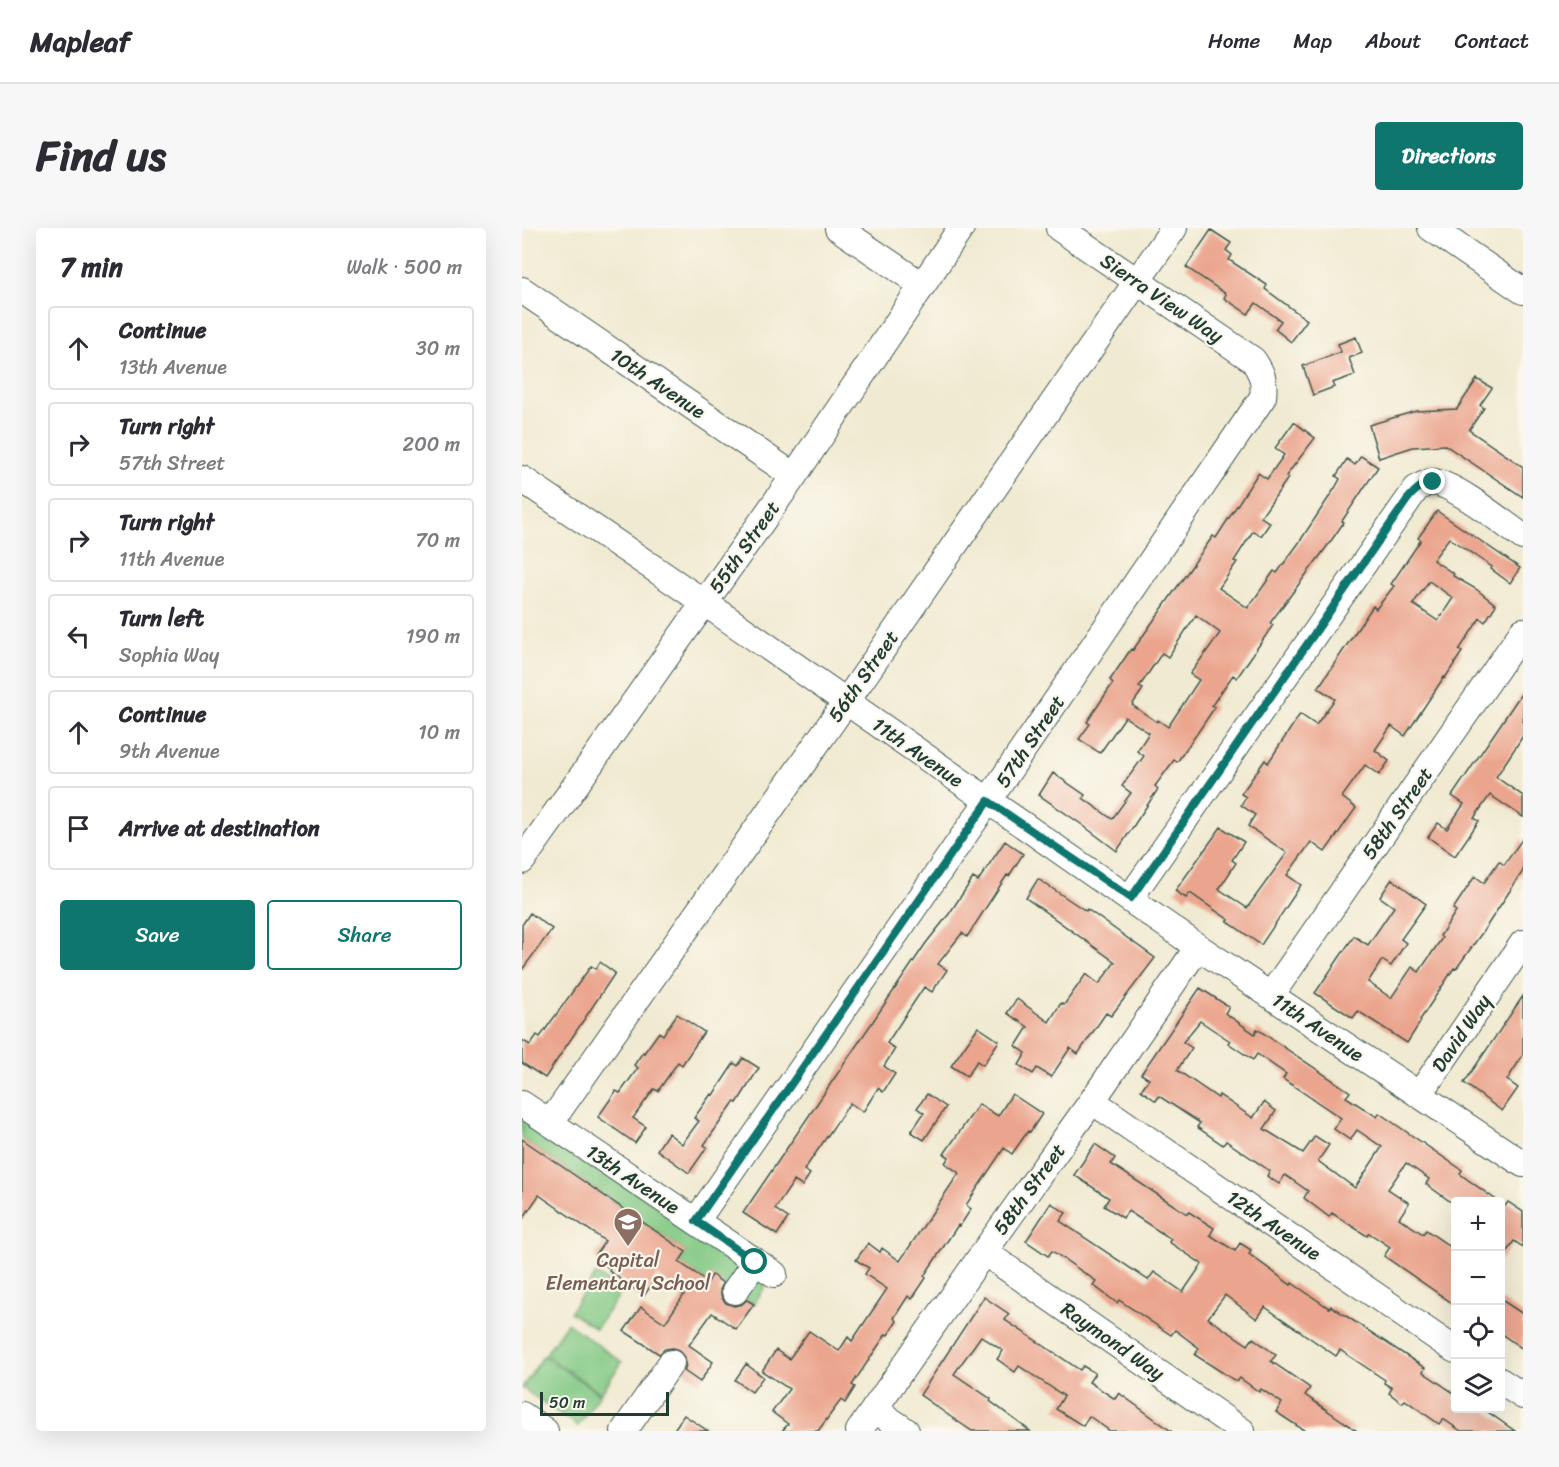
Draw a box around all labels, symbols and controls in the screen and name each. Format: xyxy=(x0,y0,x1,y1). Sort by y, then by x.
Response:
text: Mapleaf xyxy=(30,17,130,66)
text: Home xyxy=(1208,22,1260,60)
text: Map xyxy=(1293,22,1332,60)
text: About xyxy=(1365,22,1422,60)
text: Contact xyxy=(1455,22,1529,60)
text: Find us xyxy=(36,119,166,193)
button: Directions xyxy=(1375,122,1523,190)
text: 7 min xyxy=(60,244,123,290)
street label: Sierra View Way xyxy=(1093,244,1231,353)
text: Walk · 500 m xyxy=(346,250,462,285)
text: Continue xyxy=(119,311,207,350)
text: 30 m xyxy=(416,331,460,366)
icon: ahead xyxy=(62,332,95,365)
street label: 10th Avenue xyxy=(603,338,713,429)
text: 13th Avenue xyxy=(119,350,227,385)
text: Turn right xyxy=(119,407,214,446)
text: 200 m xyxy=(403,427,460,462)
icon: right xyxy=(62,428,95,461)
text: 57th Street xyxy=(119,446,225,481)
route end xyxy=(1419,468,1445,494)
street label: 55th Street xyxy=(699,493,790,601)
text: Turn right xyxy=(119,503,214,542)
text: 70 m xyxy=(415,523,460,558)
icon: right xyxy=(62,524,95,557)
text: 11th Avenue xyxy=(119,542,224,577)
text: Turn left xyxy=(119,599,204,638)
text: 190 m xyxy=(406,619,460,654)
icon: left xyxy=(62,620,95,653)
street label: 56th Street xyxy=(819,623,908,730)
text: Sophia Way xyxy=(119,638,219,673)
street label: 57th Street xyxy=(986,687,1075,795)
text: Continue xyxy=(119,695,207,734)
street label: 11th Avenue xyxy=(864,708,971,797)
text: 10 m xyxy=(418,715,460,750)
icon: ahead xyxy=(62,716,95,749)
text: 9th Avenue xyxy=(119,734,220,769)
street label: 58th Street xyxy=(1352,759,1443,867)
text: Arrive at destination xyxy=(119,809,320,848)
icon: arrive xyxy=(62,812,95,845)
button: Save xyxy=(60,900,255,970)
button: Share xyxy=(267,900,462,970)
street label: 11th Avenue xyxy=(1264,983,1372,1072)
street label: David Way xyxy=(1422,986,1501,1080)
street label: 13th Avenue xyxy=(578,1135,687,1224)
street label: 58th Street xyxy=(984,1136,1075,1243)
street label: 12th Avenue xyxy=(1219,1181,1329,1270)
map controls xyxy=(1451,1197,1505,1413)
button: + xyxy=(1451,1197,1505,1251)
school or university icon: Capital Elementary School xyxy=(612,1206,644,1248)
place label: Capital Elementary School xyxy=(545,1243,711,1301)
route start xyxy=(741,1248,767,1274)
button: − xyxy=(1451,1251,1505,1305)
street label: Raymond Way xyxy=(1053,1293,1173,1391)
button: locate xyxy=(1451,1305,1505,1359)
button: layers xyxy=(1451,1359,1505,1413)
text: 50 m xyxy=(549,1388,585,1417)
scale bar xyxy=(540,1389,669,1416)

